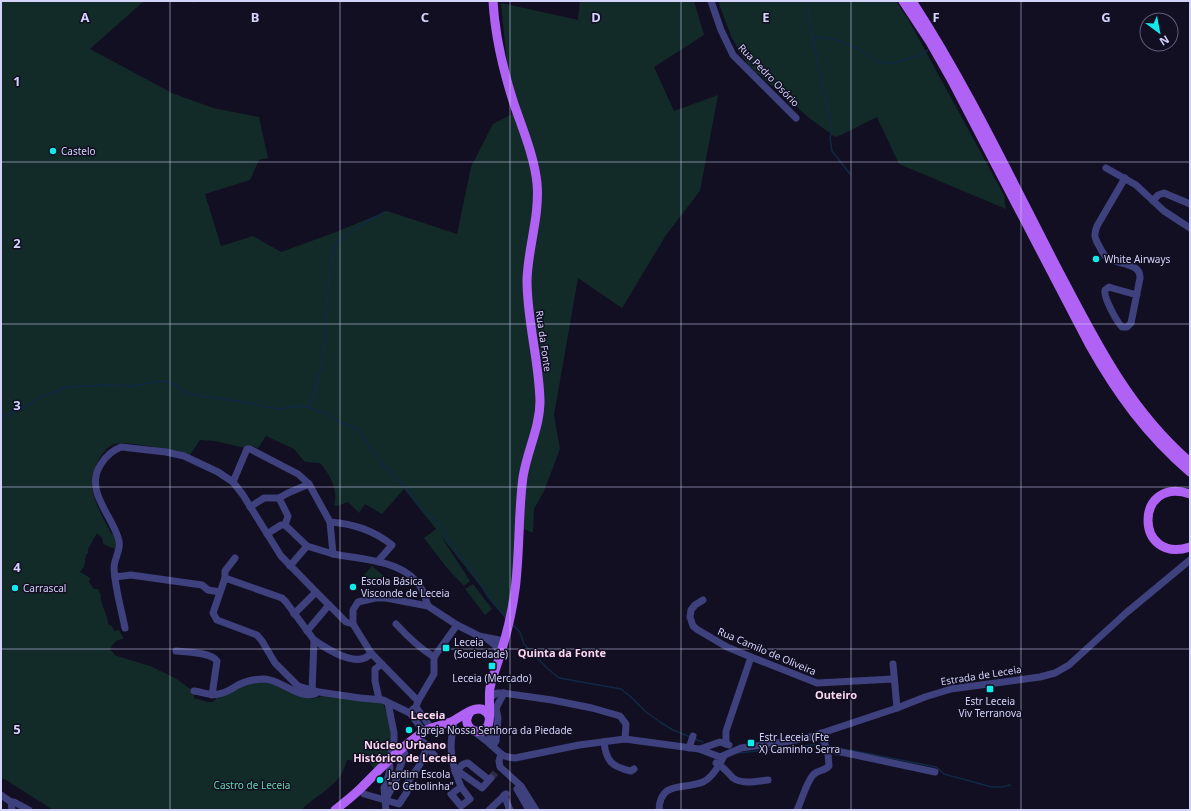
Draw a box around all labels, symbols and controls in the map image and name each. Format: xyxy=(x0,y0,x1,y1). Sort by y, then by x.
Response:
text: A xyxy=(81,8,90,26)
text: B xyxy=(251,8,259,26)
text: C xyxy=(421,8,429,26)
text: D xyxy=(591,8,601,26)
text: E xyxy=(762,8,770,26)
text: F xyxy=(932,8,940,26)
text: G xyxy=(1101,8,1111,26)
north arrow xyxy=(1139,12,1179,52)
text: N xyxy=(1157,32,1172,50)
street label: Rua Pedro Osório xyxy=(735,40,803,110)
text: 1 xyxy=(13,72,21,90)
place label: Castelo xyxy=(61,144,96,158)
marker: Castelo xyxy=(48,146,58,156)
text: 2 xyxy=(13,234,21,252)
place label: White Airways xyxy=(1104,252,1171,266)
marker: White Airways xyxy=(1091,254,1101,264)
street label: Rua da Fonte xyxy=(533,310,555,373)
text: 3 xyxy=(13,396,21,414)
text: 4 xyxy=(13,558,21,576)
place label: Escola Básica Visconde de Leceia xyxy=(361,574,450,600)
place label: Carrascal xyxy=(23,581,66,595)
marker: Escola Básica Visconde de Leceia xyxy=(348,582,358,592)
marker: Carrascal xyxy=(10,583,20,593)
street label: Rua Camilo de Oliveira xyxy=(716,624,818,678)
place label: Leceia (Sociedade) xyxy=(454,635,508,661)
marker: Leceia (Sociedade) xyxy=(441,643,451,653)
district label: Quinta da Fonte xyxy=(518,645,607,660)
marker: Leceia (Mercado) xyxy=(487,661,497,671)
street label: Estrada de Leceia xyxy=(940,662,1022,688)
place label: Leceia (Mercado) xyxy=(452,671,532,685)
marker: Estr Leceia Viv Terranova xyxy=(985,684,995,694)
district label: Outeiro xyxy=(815,687,857,702)
place label: Estr Leceia Viv Terranova xyxy=(958,694,1022,720)
district label: Leceia xyxy=(411,707,445,722)
text: 5 xyxy=(13,720,21,738)
place label: Igreja Nossa Senhora da Piedade xyxy=(417,723,573,737)
marker: Igreja Nossa Senhora da Piedade xyxy=(404,725,414,735)
place label: Estr Leceia (Fte X) Caminho Serra xyxy=(759,730,840,756)
district label: Núcleo Urbano Histórico de Leceia xyxy=(353,737,457,765)
marker: Estr Leceia (Fte X) Caminho Serra xyxy=(746,738,756,748)
place label: Jardim Escola "O Cebolinha" xyxy=(387,767,454,793)
marker: Jardim Escola "O Cebolinha" xyxy=(375,775,385,785)
park label: Castro de Leceia xyxy=(214,778,290,792)

